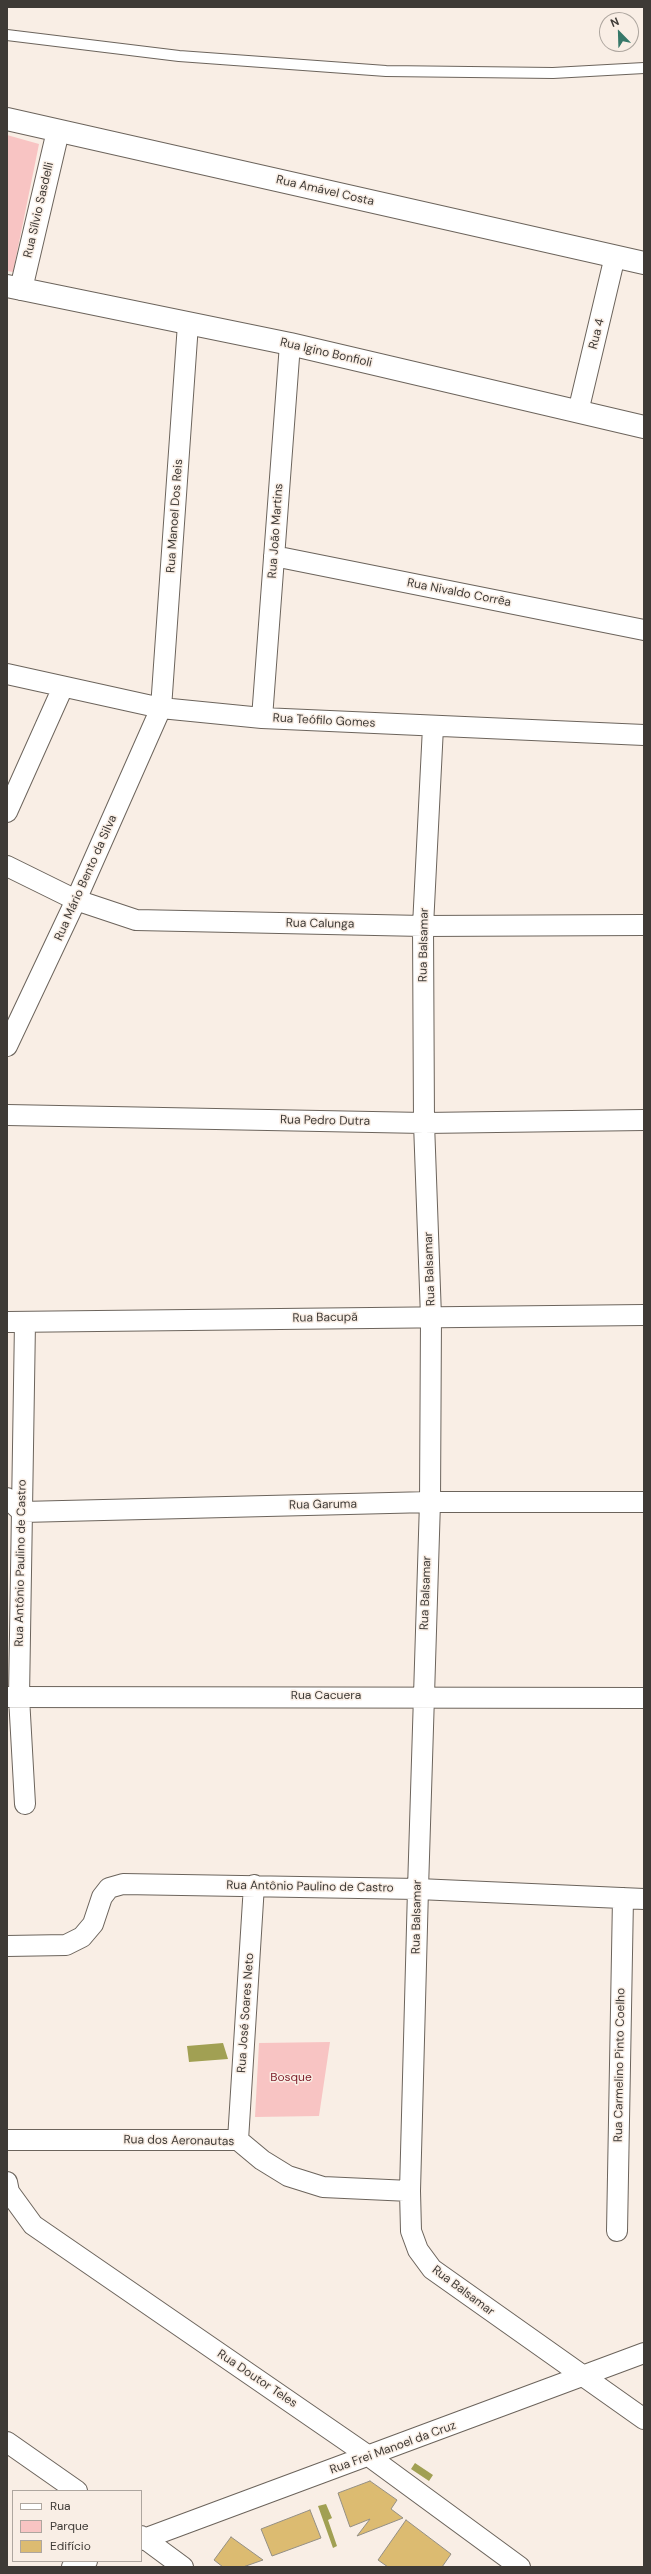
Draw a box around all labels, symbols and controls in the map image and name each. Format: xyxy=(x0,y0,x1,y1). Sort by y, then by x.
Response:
north arrow xyxy=(599,12,639,52)
text: N xyxy=(608,14,621,30)
street label: Rua Sílvio Sasdelli xyxy=(21,161,57,259)
street label: Rua Amável Costa xyxy=(275,173,375,209)
street label: Rua 4 xyxy=(586,317,608,351)
street label: Rua Igino Bonfioli xyxy=(279,335,373,371)
street label: Rua Manoel Dos Reis xyxy=(164,459,186,573)
street label: Rua João Martins xyxy=(265,483,287,579)
street label: Rua Nivaldo Corrêa xyxy=(406,576,512,610)
street label: Rua Teófilo Gomes xyxy=(272,711,376,731)
street label: Rua Mário Bento da Silva xyxy=(52,813,120,943)
street label: Rua Balsamar xyxy=(416,908,432,982)
street label: Rua Calunga xyxy=(286,916,354,932)
street label: Rua Pedro Dutra xyxy=(280,1113,370,1129)
street label: Rua Balsamar xyxy=(422,1232,438,1306)
street label: Rua Bacupã xyxy=(292,1310,358,1326)
street label: Rua Antônio Paulino de Castro xyxy=(12,1479,30,1647)
street label: Rua Garuma xyxy=(289,1497,357,1513)
street label: Rua Balsamar xyxy=(418,1556,434,1630)
street label: Rua Cacuera xyxy=(291,1689,361,1703)
street label: Rua Antônio Paulino de Castro xyxy=(226,1878,394,1896)
street label: Rua Balsamar xyxy=(409,1880,425,1954)
street label: Rua José Soares Neto xyxy=(235,1953,257,2073)
street label: Rua Carmelino Pinto Coelho xyxy=(611,1988,629,2142)
park label: Bosque xyxy=(270,2071,312,2085)
street label: Rua dos Aeronautas xyxy=(123,2133,235,2149)
street label: Rua Balsamar xyxy=(429,2263,497,2319)
street label: Rua Doutor Teles xyxy=(214,2347,300,2411)
street label: Rua Frei Manoel da Cruz xyxy=(328,2418,458,2478)
legend xyxy=(12,2490,142,2562)
text: Rua xyxy=(50,2498,71,2514)
text: Parque xyxy=(50,2518,89,2534)
text: Edifício xyxy=(50,2538,91,2554)

